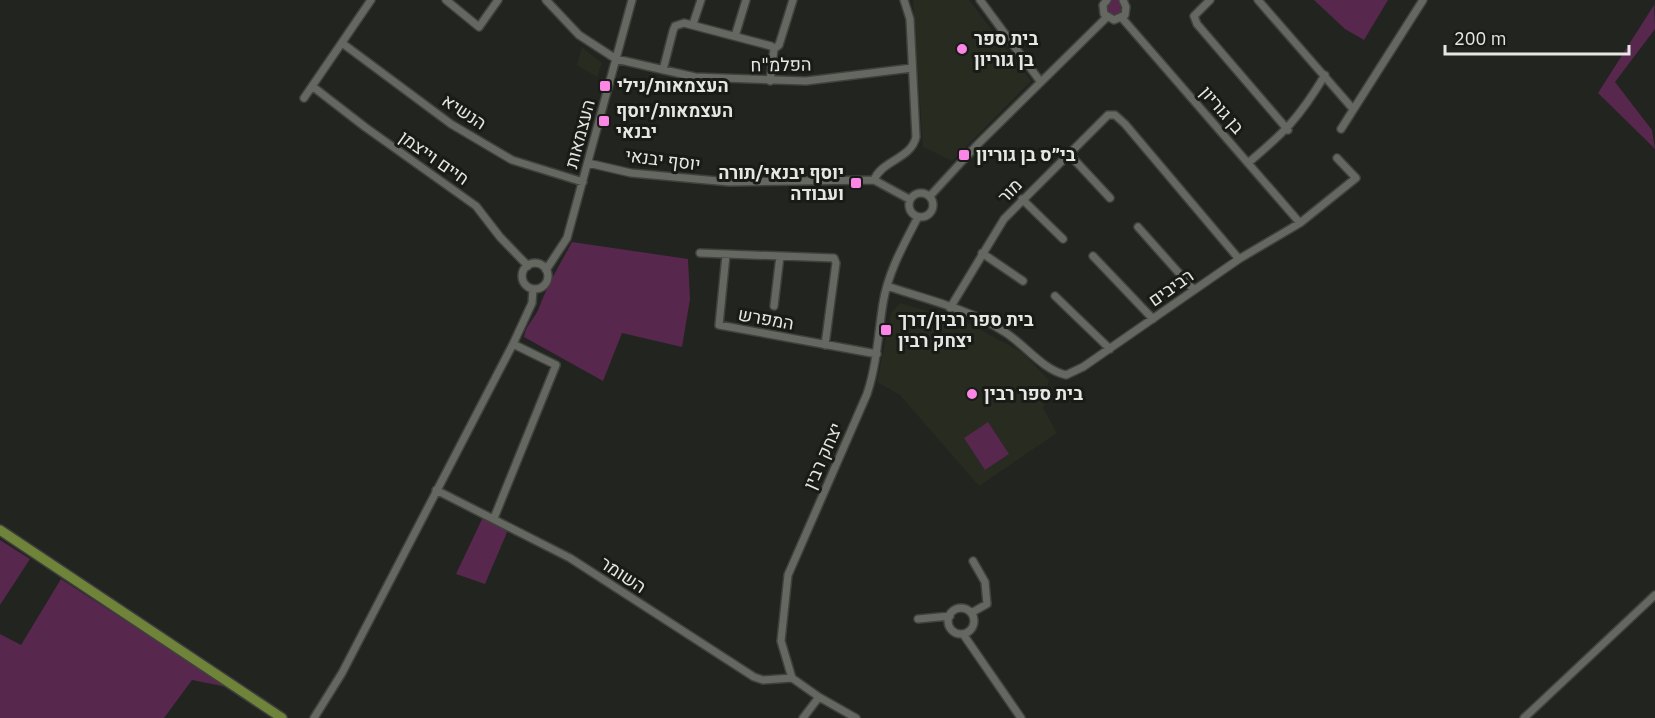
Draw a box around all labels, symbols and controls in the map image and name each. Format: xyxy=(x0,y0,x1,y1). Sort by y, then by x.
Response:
scale bar xyxy=(1445,18,1630,56)
place label: בית ספר בן גוריון xyxy=(974,27,1038,71)
text: 200 m xyxy=(1454,27,1506,50)
marker: בית ספר בן גוריון xyxy=(955,42,969,56)
street label: הפלמ"ח xyxy=(750,52,812,77)
place label: העצמאות/נילי xyxy=(617,74,729,97)
marker: העצמאות/נילי xyxy=(598,79,612,93)
street label: בן גוריון xyxy=(1195,81,1250,139)
street label: הנשיא xyxy=(438,89,491,134)
street label: העצמאות xyxy=(559,97,600,171)
place label: העצמאות/יוסף יבנאי xyxy=(616,99,733,143)
marker: העצמאות/יוסף יבנאי xyxy=(597,114,611,128)
street label: חיים וייצמן xyxy=(395,125,474,190)
street label: יוסף יבנאי xyxy=(624,143,702,176)
place label: בי״ס בן גוריון xyxy=(976,143,1076,166)
marker: בי״ס בן גוריון xyxy=(957,148,971,162)
place label: יוסף יבנאי/תורה ועבודה xyxy=(718,161,844,205)
street label: מור xyxy=(992,173,1027,208)
marker: יוסף יבנאי/תורה ועבודה xyxy=(849,176,863,190)
street label: רביבים xyxy=(1144,264,1198,311)
street label: המפרש xyxy=(736,302,796,335)
place label: בית ספר רבין/דרך יצחק רבין xyxy=(898,308,1034,352)
marker: בית ספר רבין/דרך יצחק רבין xyxy=(879,323,893,337)
place label: בית ספר רבין xyxy=(984,382,1083,405)
marker: בית ספר רבין xyxy=(965,387,979,401)
street label: יצחק רבין xyxy=(798,419,847,493)
street label: השומר xyxy=(596,551,651,598)

